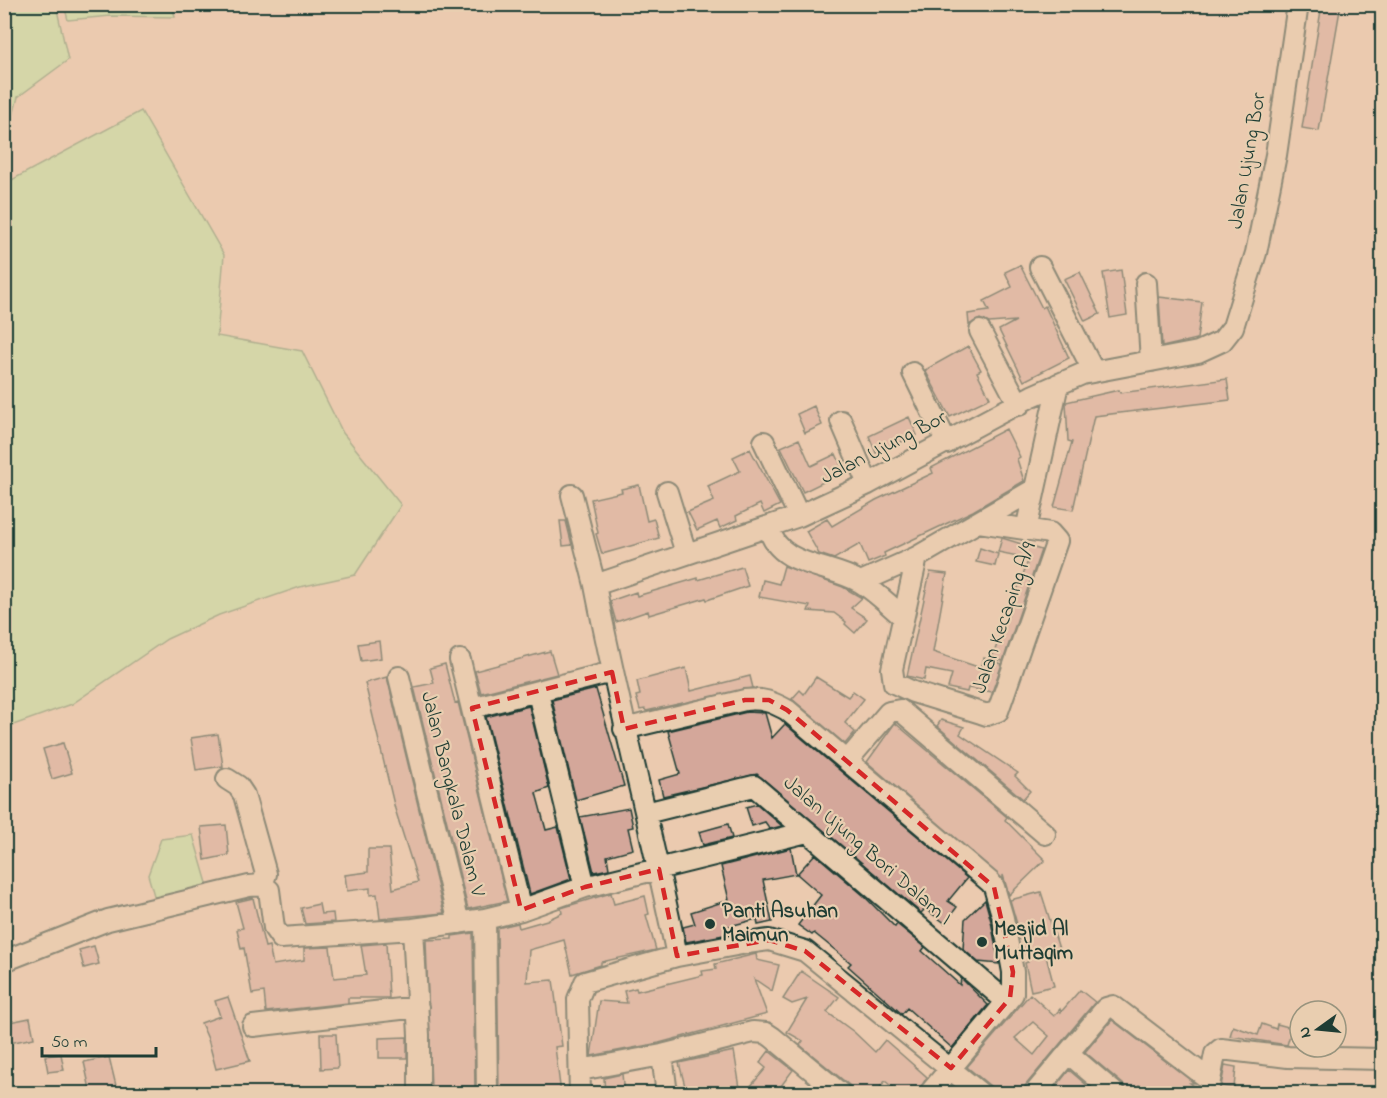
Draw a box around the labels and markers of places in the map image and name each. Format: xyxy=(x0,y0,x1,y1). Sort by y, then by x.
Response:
place label: Panti Asuhan Maimun xyxy=(722,897,838,951)
place label: Mesjid Al Muttaqim xyxy=(994,915,1073,969)
marker: Panti Asuhan Maimun xyxy=(703,917,717,931)
marker: Mesjid Al Muttaqim xyxy=(975,935,989,949)

